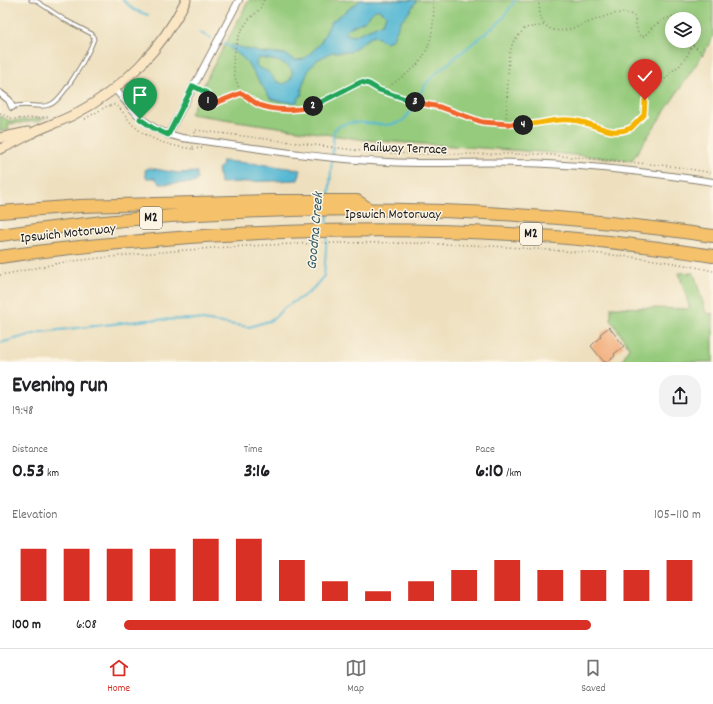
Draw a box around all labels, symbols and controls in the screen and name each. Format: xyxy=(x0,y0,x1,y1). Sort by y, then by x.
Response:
map controls xyxy=(665,12,701,48)
button: layers xyxy=(665,12,701,48)
pin xyxy=(628,59,662,100)
icon: check xyxy=(634,65,656,87)
pin xyxy=(123,78,157,119)
icon: arrive xyxy=(129,84,151,106)
pin: 1 xyxy=(198,91,218,111)
pin: 3 xyxy=(405,92,425,112)
text: 1 xyxy=(207,93,209,109)
text: 3 xyxy=(413,94,417,110)
pin: 2 xyxy=(303,96,323,116)
text: 2 xyxy=(311,98,315,114)
pin: 4 xyxy=(513,115,533,135)
text: 4 xyxy=(521,117,525,133)
street label: Railway Terrace xyxy=(363,138,447,160)
water label: Goodna Creek xyxy=(302,190,331,271)
street label: Ipswich Motorway xyxy=(345,205,441,225)
road number: M2 xyxy=(140,207,162,229)
street label: Ipswich Motorway xyxy=(19,219,117,249)
road number: M2 xyxy=(520,223,542,245)
text: Evening run xyxy=(12,371,108,402)
button: share xyxy=(659,375,701,417)
text: 19:48 xyxy=(12,402,34,421)
text: Distance xyxy=(12,442,48,458)
text: Time xyxy=(244,442,262,458)
text: Pace xyxy=(475,442,495,458)
text: 0.53 xyxy=(12,458,44,486)
text: 3:16 xyxy=(244,458,270,486)
text: 6:10 xyxy=(475,458,504,486)
text: km xyxy=(44,466,59,482)
text: /km xyxy=(504,466,521,482)
text: Elevation xyxy=(12,506,57,525)
text: 105–110 m xyxy=(654,506,701,525)
text: 100 m xyxy=(12,616,41,635)
text: 6:08 xyxy=(76,616,97,635)
tab: Home xyxy=(107,657,130,697)
tab: Map xyxy=(345,657,367,697)
tab: Saved xyxy=(581,657,606,697)

